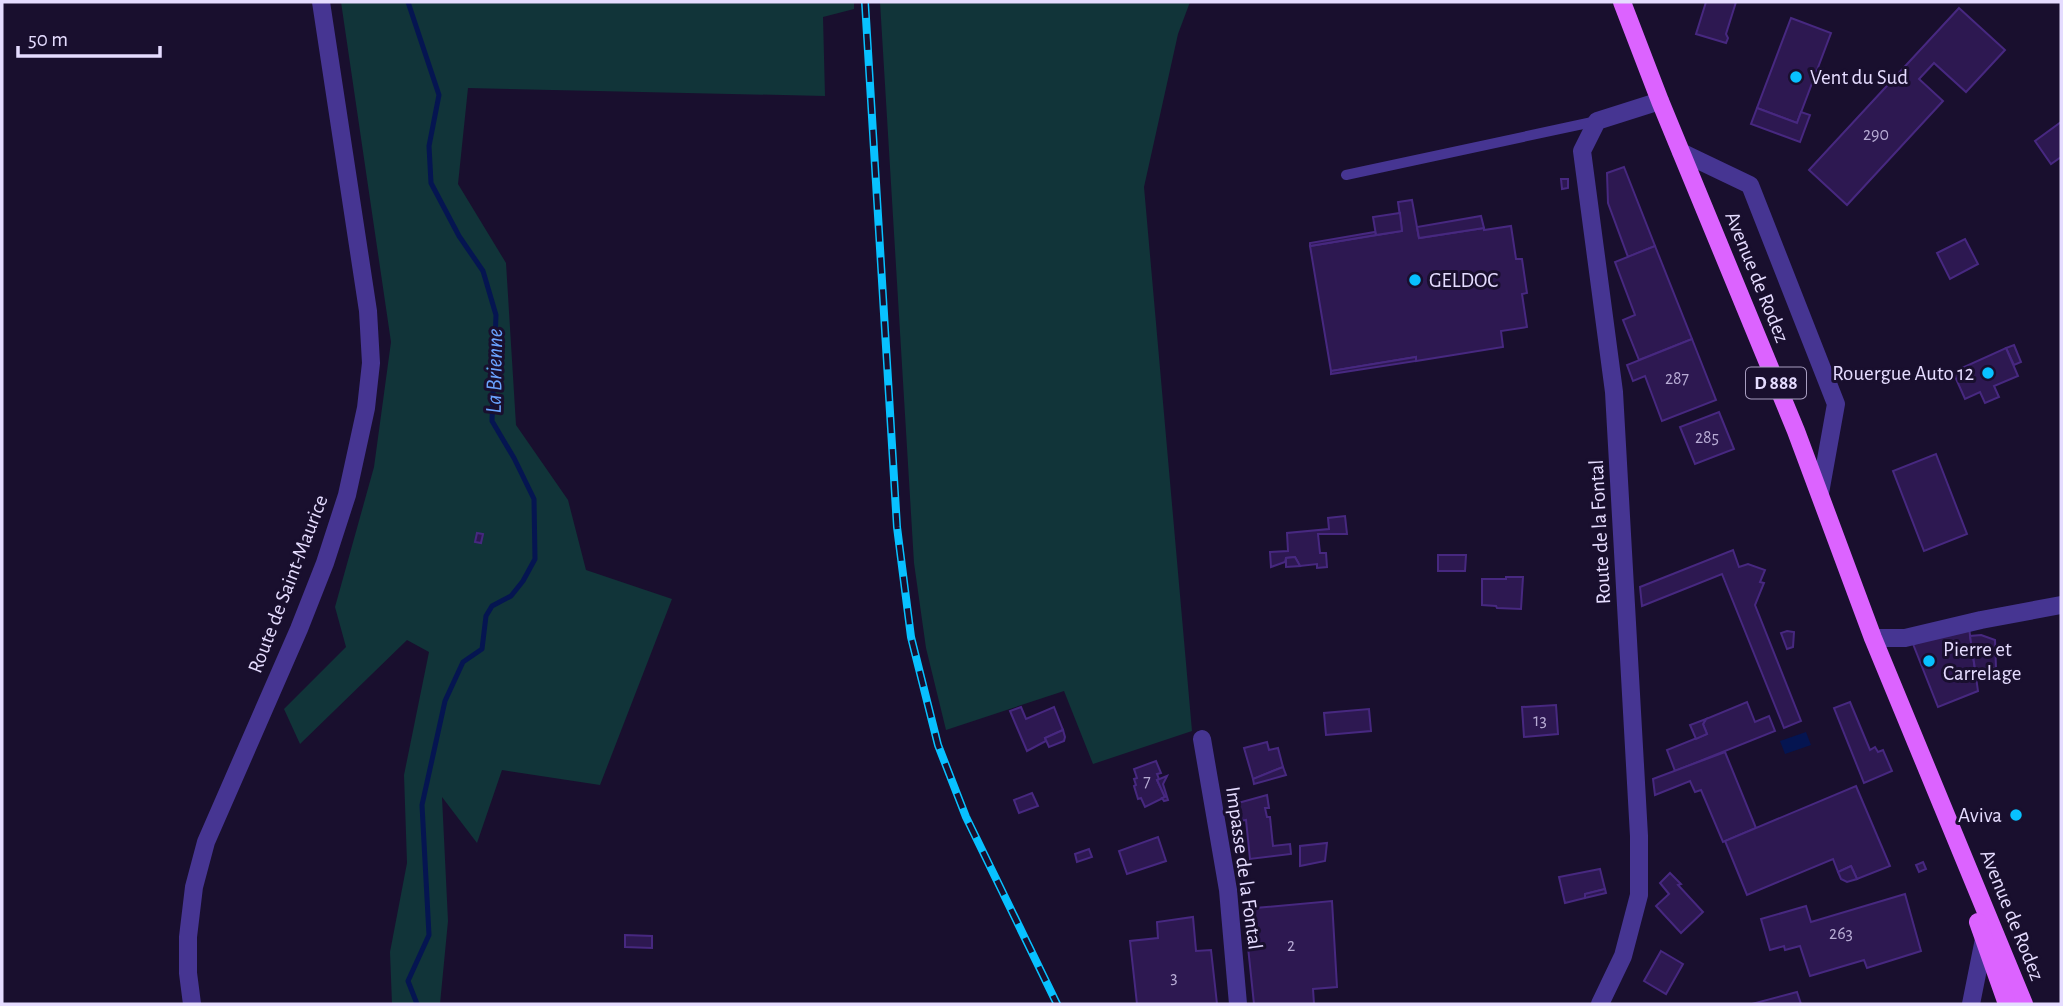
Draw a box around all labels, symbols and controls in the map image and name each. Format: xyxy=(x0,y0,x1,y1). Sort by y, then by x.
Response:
scale bar xyxy=(18,14,159,58)
text: 50 m xyxy=(28,29,68,50)
place label: Vent du Sud xyxy=(1810,67,1908,88)
marker: Vent du Sud xyxy=(1788,69,1804,85)
house number: 290 xyxy=(1863,126,1889,144)
street label: Avenue de Rodez xyxy=(1721,209,1793,345)
place label: GELDOC xyxy=(1429,270,1498,291)
marker: GELDOC xyxy=(1407,272,1423,288)
water label: La Brienne xyxy=(483,328,507,414)
place label: Rouergue Auto 12 xyxy=(1832,363,1974,384)
marker: Rouergue Auto 12 xyxy=(1980,365,1996,381)
road number: D 888 xyxy=(1746,368,1806,398)
house number: 287 xyxy=(1665,370,1689,388)
house number: 285 xyxy=(1695,429,1719,447)
street label: Route de la Fontal xyxy=(1586,459,1614,605)
street label: Route de Saint-Maurice xyxy=(244,492,332,676)
place label: Pierre et Carrelage xyxy=(1943,639,2021,684)
marker: Pierre et Carrelage xyxy=(1921,653,1937,669)
house number: 13 xyxy=(1533,712,1547,730)
house number: 7 xyxy=(1143,773,1151,791)
street label: Impasse de la Fontal xyxy=(1222,785,1266,951)
place label: Aviva xyxy=(1958,805,2002,826)
marker: Aviva xyxy=(2008,807,2024,823)
street label: Avenue de Rodez xyxy=(1976,847,2048,983)
house number: 263 xyxy=(1829,925,1853,943)
house number: 2 xyxy=(1287,937,1295,955)
house number: 3 xyxy=(1170,969,1178,987)

